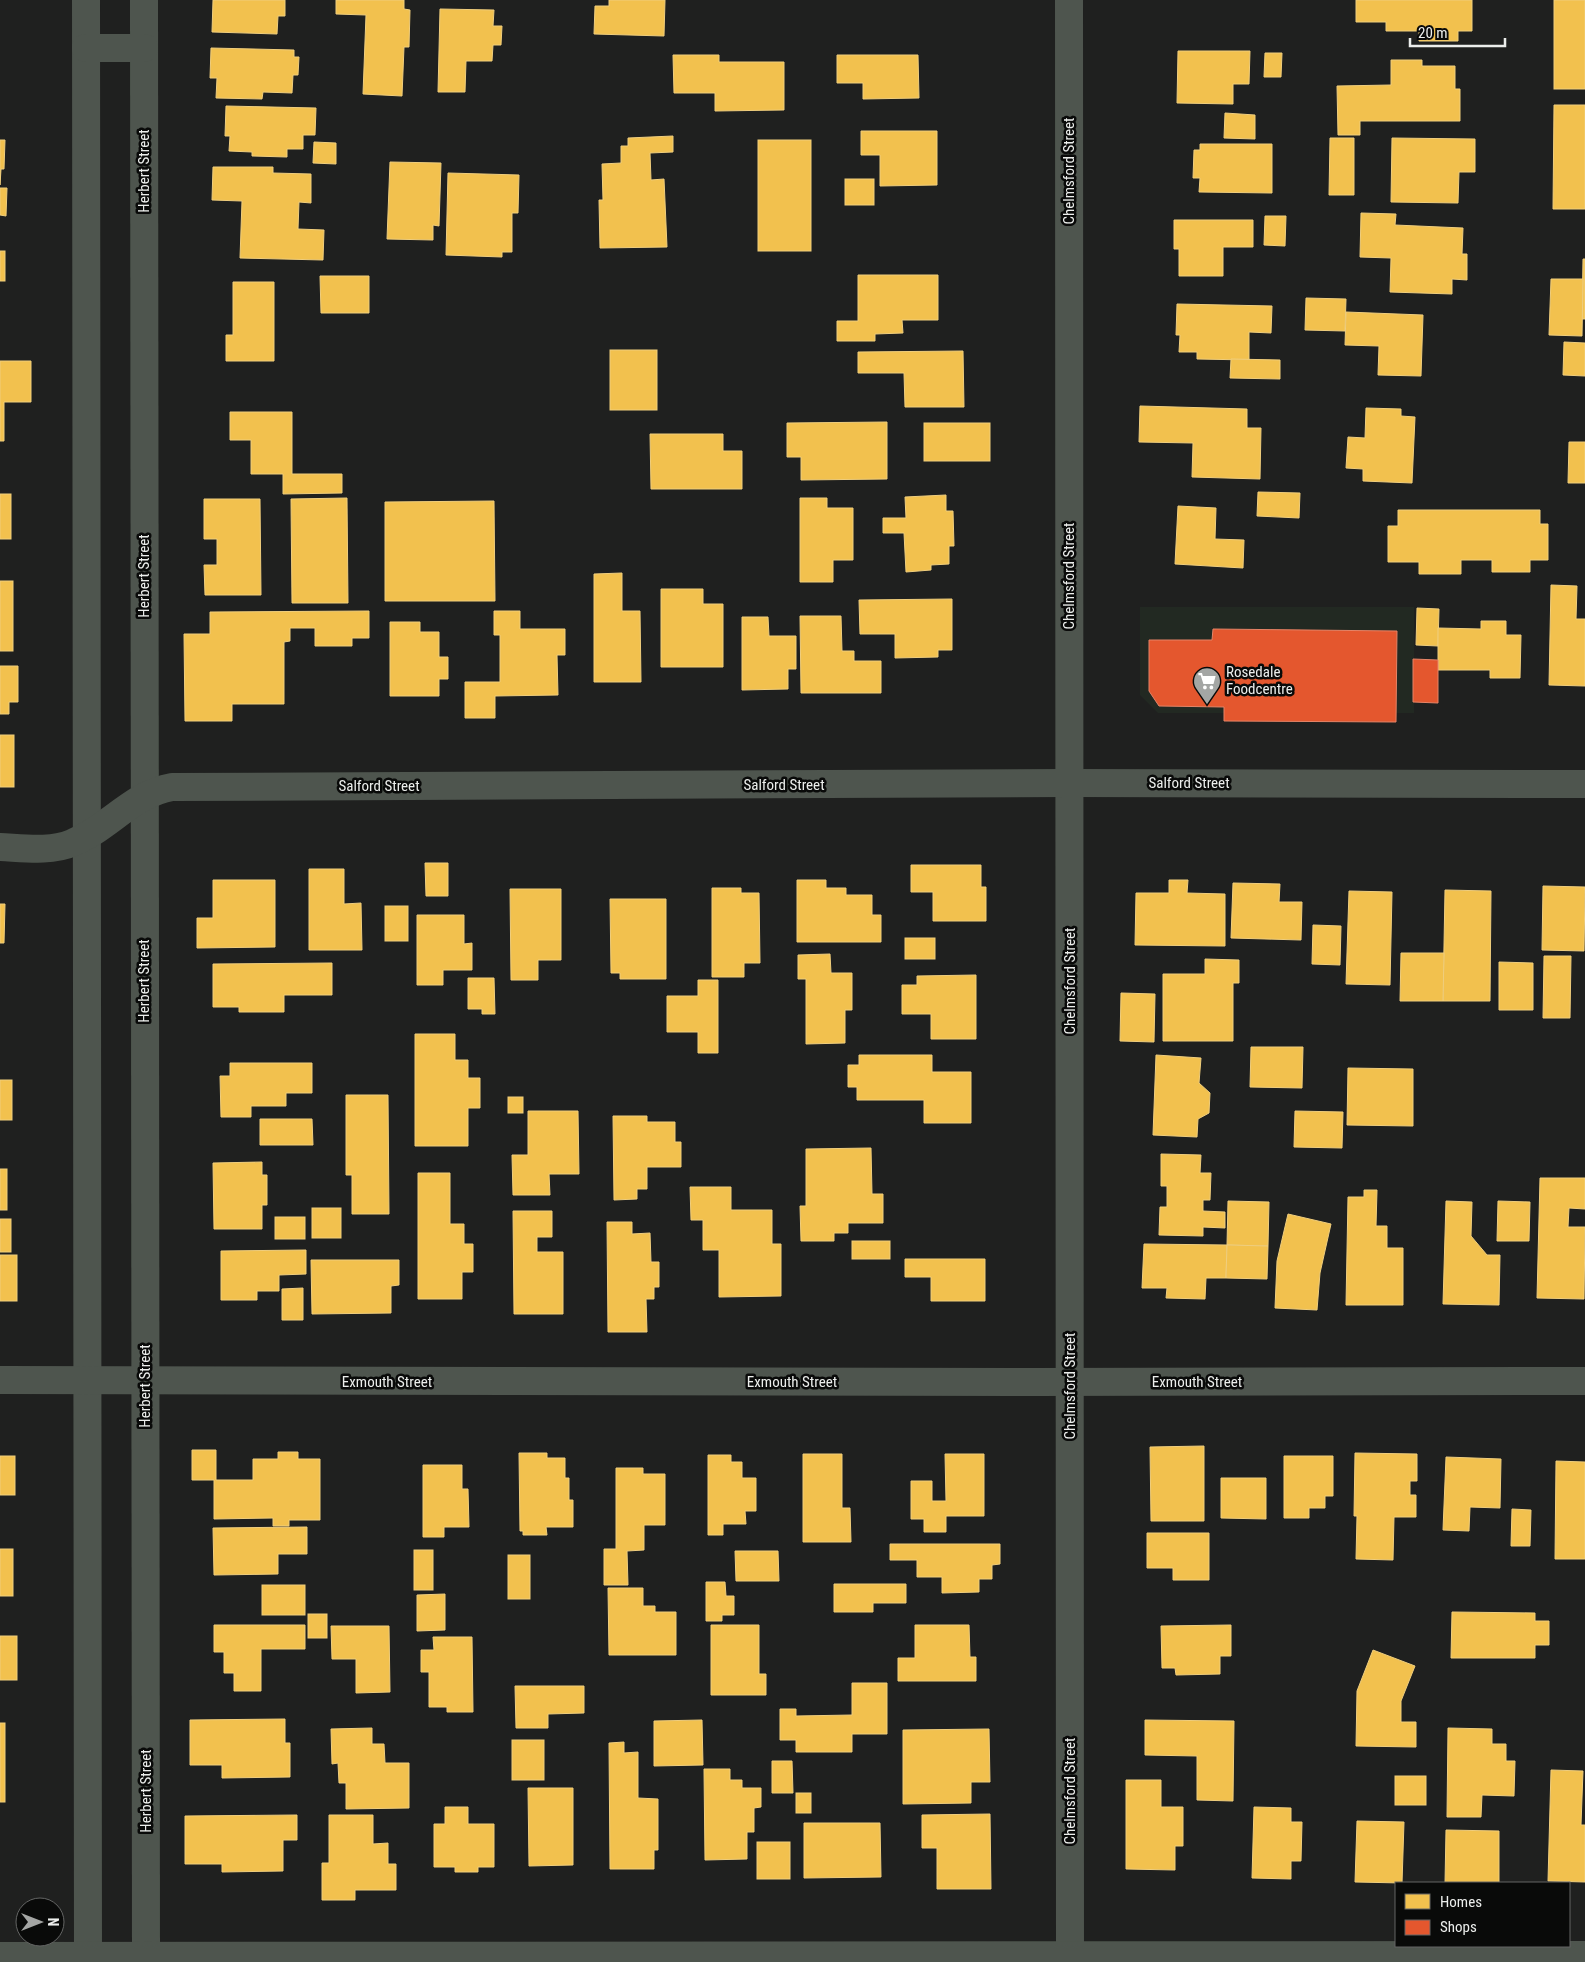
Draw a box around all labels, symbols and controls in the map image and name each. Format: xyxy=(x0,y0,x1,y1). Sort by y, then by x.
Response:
scale bar xyxy=(1410,15,1505,47)
text: 20 m xyxy=(1418,24,1448,42)
street label: Chelmsford Street xyxy=(1060,117,1078,225)
street label: Herbert Street xyxy=(135,129,153,213)
street label: Chelmsford Street xyxy=(1060,522,1078,630)
street label: Herbert Street xyxy=(135,534,153,618)
place label: Rosedale Foodcentre xyxy=(1226,663,1293,698)
supermarket icon: Rosedale Foodcentre xyxy=(1192,666,1222,705)
street label: Salford Street xyxy=(1148,774,1230,792)
street label: Salford Street xyxy=(743,776,825,794)
street label: Salford Street xyxy=(338,777,420,795)
street label: Chelmsford Street xyxy=(1061,927,1079,1035)
street label: Herbert Street xyxy=(135,939,153,1023)
street label: Chelmsford Street xyxy=(1061,1332,1079,1440)
street label: Herbert Street xyxy=(136,1344,154,1428)
street label: Exmouth Street xyxy=(342,1373,432,1391)
street label: Exmouth Street xyxy=(747,1373,837,1391)
street label: Exmouth Street xyxy=(1152,1373,1242,1391)
street label: Chelmsford Street xyxy=(1061,1737,1079,1845)
street label: Herbert Street xyxy=(137,1749,155,1833)
legend xyxy=(1395,1882,1570,1947)
text: Homes xyxy=(1440,1893,1482,1911)
north arrow xyxy=(15,1897,65,1947)
text: N xyxy=(45,1918,61,1926)
text: Shops xyxy=(1440,1918,1477,1936)

